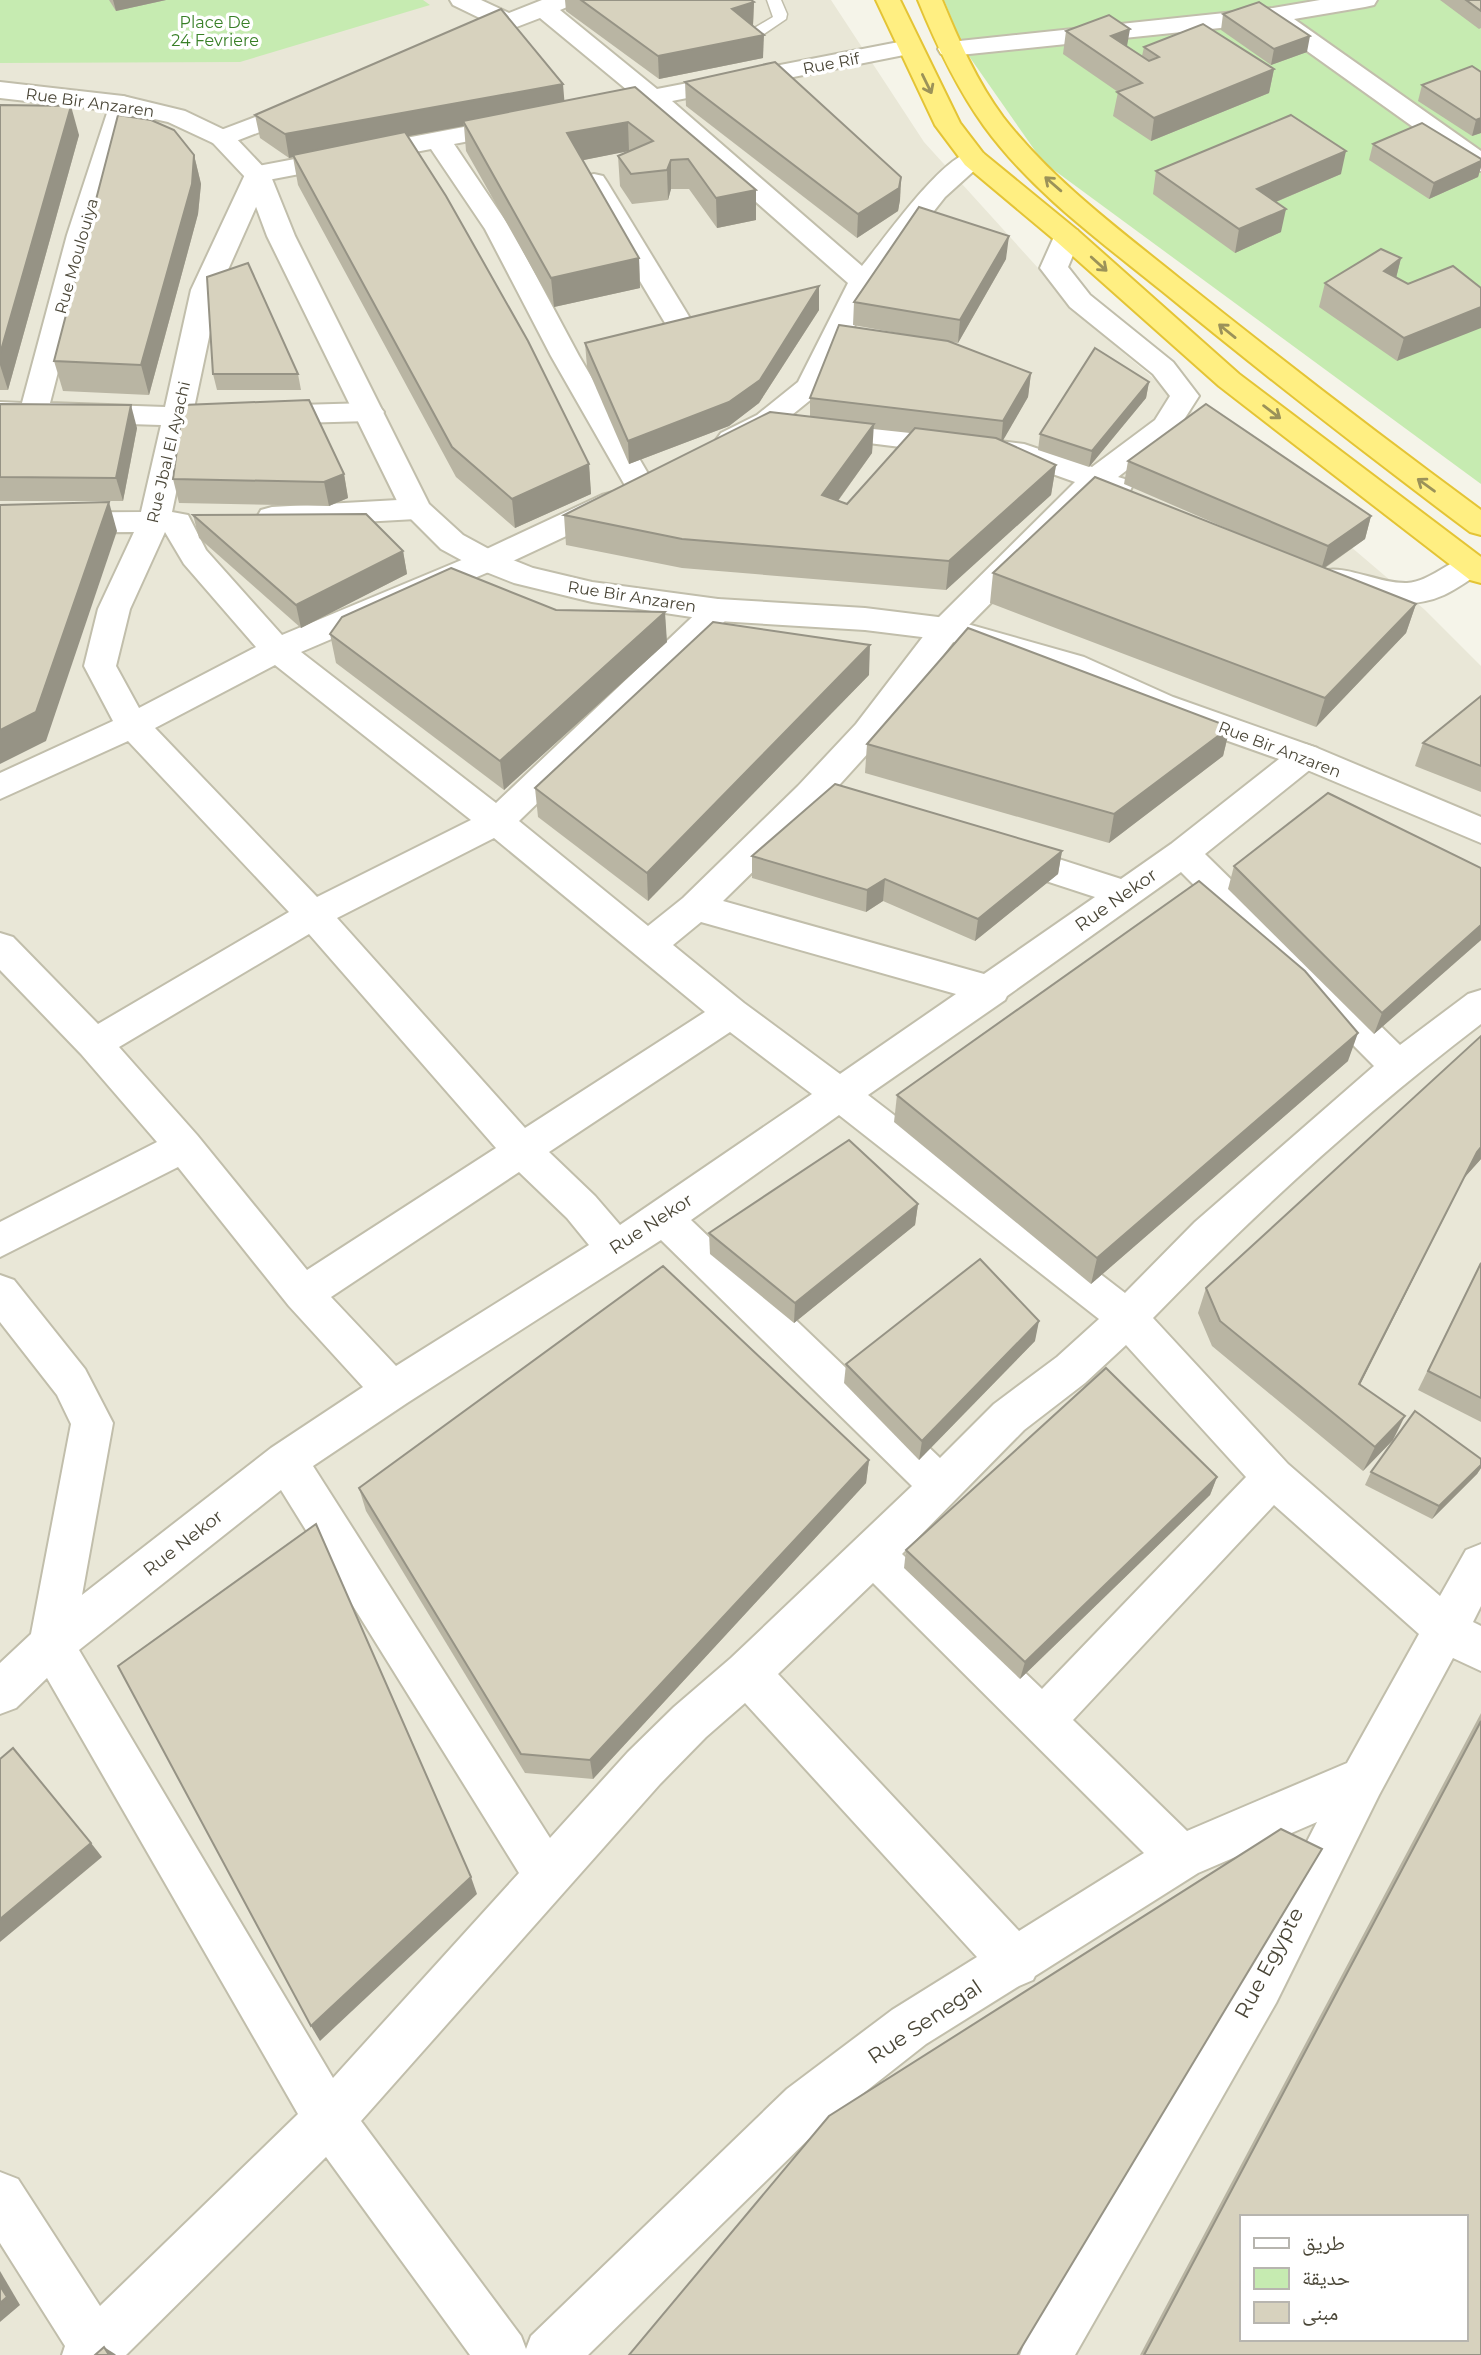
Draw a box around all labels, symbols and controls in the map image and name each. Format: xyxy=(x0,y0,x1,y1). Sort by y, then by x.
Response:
park label: Place De 24 Fevriere xyxy=(171,13,259,50)
street label: Rue Rif xyxy=(801,49,862,78)
one-way arrow xyxy=(921,73,935,94)
street label: Rue Bir Anzaren xyxy=(24,84,155,121)
one-way arrow xyxy=(1044,176,1062,192)
street label: Rue Moulouiya xyxy=(51,196,102,316)
one-way arrow xyxy=(1090,256,1108,272)
one-way arrow xyxy=(1218,323,1236,338)
street label: Rue Jbal El Ayachi xyxy=(143,379,194,525)
one-way arrow xyxy=(1262,405,1281,419)
one-way arrow xyxy=(1417,478,1436,492)
street label: Rue Bir Anzaren xyxy=(566,577,697,616)
street label: Rue Bir Anzaren xyxy=(1216,717,1344,782)
street label: Rue Nekor xyxy=(1071,864,1161,936)
street label: Rue Nekor xyxy=(605,1189,697,1259)
street label: Rue Nekor xyxy=(139,1505,227,1581)
street label: Rue Egypte xyxy=(1229,1903,1308,2023)
street label: Rue Senegal xyxy=(863,1974,987,2069)
legend xyxy=(1240,2215,1467,2341)
text: طريق xyxy=(1302,2230,1345,2256)
text: حديقة xyxy=(1302,2265,1350,2290)
text: مبنى xyxy=(1302,2300,1338,2326)

